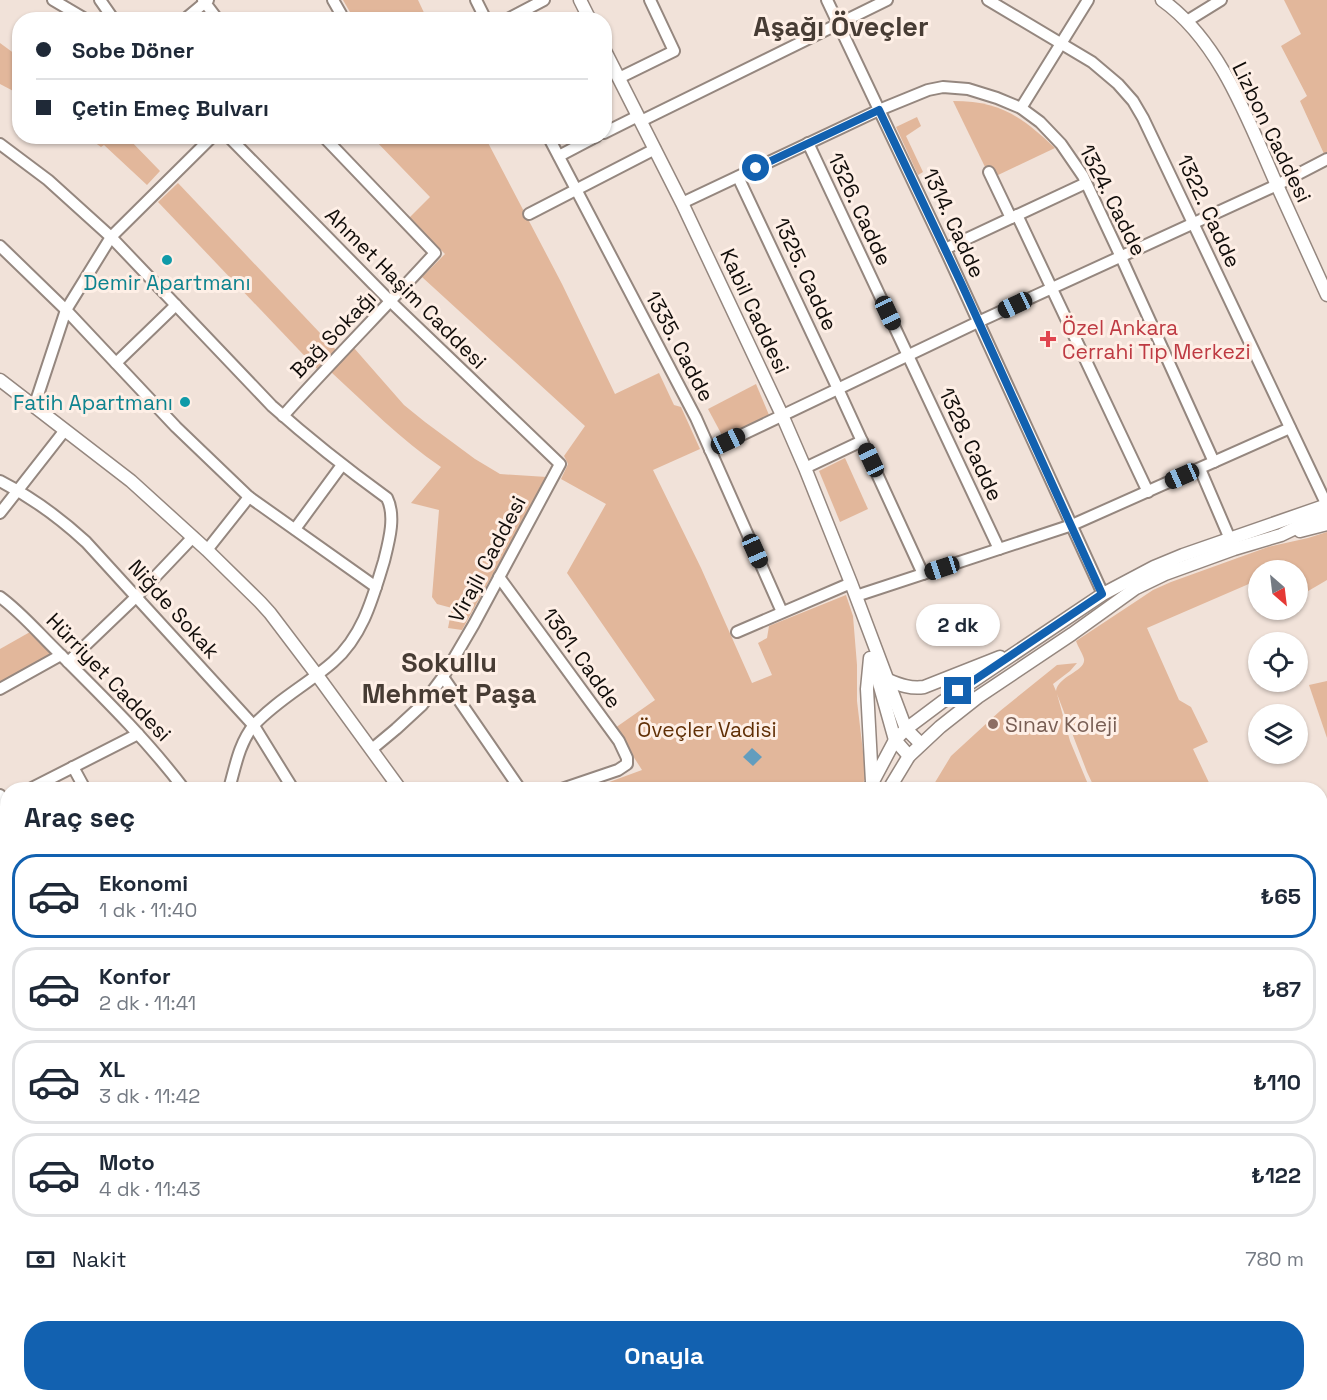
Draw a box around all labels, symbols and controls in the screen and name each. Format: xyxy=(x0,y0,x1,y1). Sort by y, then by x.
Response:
district label: Aşağı Öveçler xyxy=(753,9,929,44)
text: Sobe Döner xyxy=(72,36,194,64)
street label: Lizbon Caddesi xyxy=(1226,57,1318,207)
text: Çetin Emeç Bulvarı xyxy=(72,94,269,122)
street label: 1324. Cadde xyxy=(1073,140,1153,260)
street label: 1326. Cadde xyxy=(822,148,898,270)
street label: 1322. Cadde xyxy=(1171,150,1247,272)
route start xyxy=(742,154,769,181)
street label: 1314. Cadde xyxy=(917,164,991,282)
street label: Ahmet Haşim Caddesi xyxy=(320,202,492,374)
street label: 1325. Cadde xyxy=(768,213,844,335)
street label: Kabil Caddesi xyxy=(714,244,796,378)
marker: Demir Apartmanı xyxy=(160,253,174,267)
place label: Demir Apartmanı xyxy=(83,269,251,296)
street label: Bağ Sokağı xyxy=(284,284,382,384)
street label: 1335. Cadde xyxy=(640,286,720,406)
car xyxy=(995,289,1035,321)
car xyxy=(872,293,904,333)
place label: Özel Ankara Cerrahi Tıp Merkezi xyxy=(1062,314,1251,365)
marker: Özel Ankara Cerrahi Tıp Merkezi xyxy=(1039,330,1057,348)
street label: 1328. Cadde xyxy=(933,383,1009,505)
place label: Fatih Apartmanı xyxy=(13,389,173,416)
marker: Fatih Apartmanı xyxy=(178,395,192,409)
car xyxy=(708,425,748,457)
car xyxy=(855,440,887,480)
car xyxy=(1162,460,1202,492)
street label: Virajlı Caddesi xyxy=(442,491,532,627)
car xyxy=(739,531,771,571)
street label: Niğde Sokak xyxy=(122,554,226,664)
car xyxy=(922,554,962,582)
north arrow xyxy=(1248,560,1308,620)
map controls xyxy=(1248,560,1308,764)
street label: 1361. Cadde xyxy=(536,602,628,714)
callout: 2 dk xyxy=(916,604,1000,646)
street label: Hürriyet Caddesi xyxy=(41,607,177,747)
text: 2 dk xyxy=(938,612,979,638)
button: locate xyxy=(1248,632,1308,692)
district label: Sokullu Mehmet Paşa xyxy=(362,645,537,711)
route end xyxy=(944,677,971,704)
button: layers xyxy=(1248,704,1308,764)
place label: Sınav Koleji xyxy=(1005,711,1117,738)
park label: Öveçler Vadisi xyxy=(637,716,777,743)
marker: Sınav Koleji xyxy=(986,717,1000,731)
text: Araç seç xyxy=(24,800,135,835)
icon: car xyxy=(27,869,81,923)
text: Ekonomi xyxy=(99,869,188,897)
text: ₺65 xyxy=(1261,882,1301,910)
text: 1 dk · 11:40 xyxy=(99,897,197,923)
icon: car xyxy=(27,962,81,1016)
text: Konfor xyxy=(99,962,171,990)
text: ₺87 xyxy=(1262,975,1301,1003)
text: 2 dk · 11:41 xyxy=(99,990,196,1016)
icon: car xyxy=(27,1055,81,1109)
text: XL xyxy=(99,1055,125,1083)
text: ₺110 xyxy=(1253,1068,1301,1096)
text: 3 dk · 11:42 xyxy=(99,1083,200,1109)
icon: car xyxy=(27,1148,81,1202)
text: Moto xyxy=(99,1148,155,1176)
text: ₺122 xyxy=(1251,1161,1301,1189)
text: 4 dk · 11:43 xyxy=(99,1176,201,1202)
icon: cash xyxy=(24,1243,57,1276)
text: Nakit xyxy=(72,1245,127,1273)
text: 780 m xyxy=(1245,1246,1304,1272)
button: Onayla xyxy=(24,1321,1304,1390)

